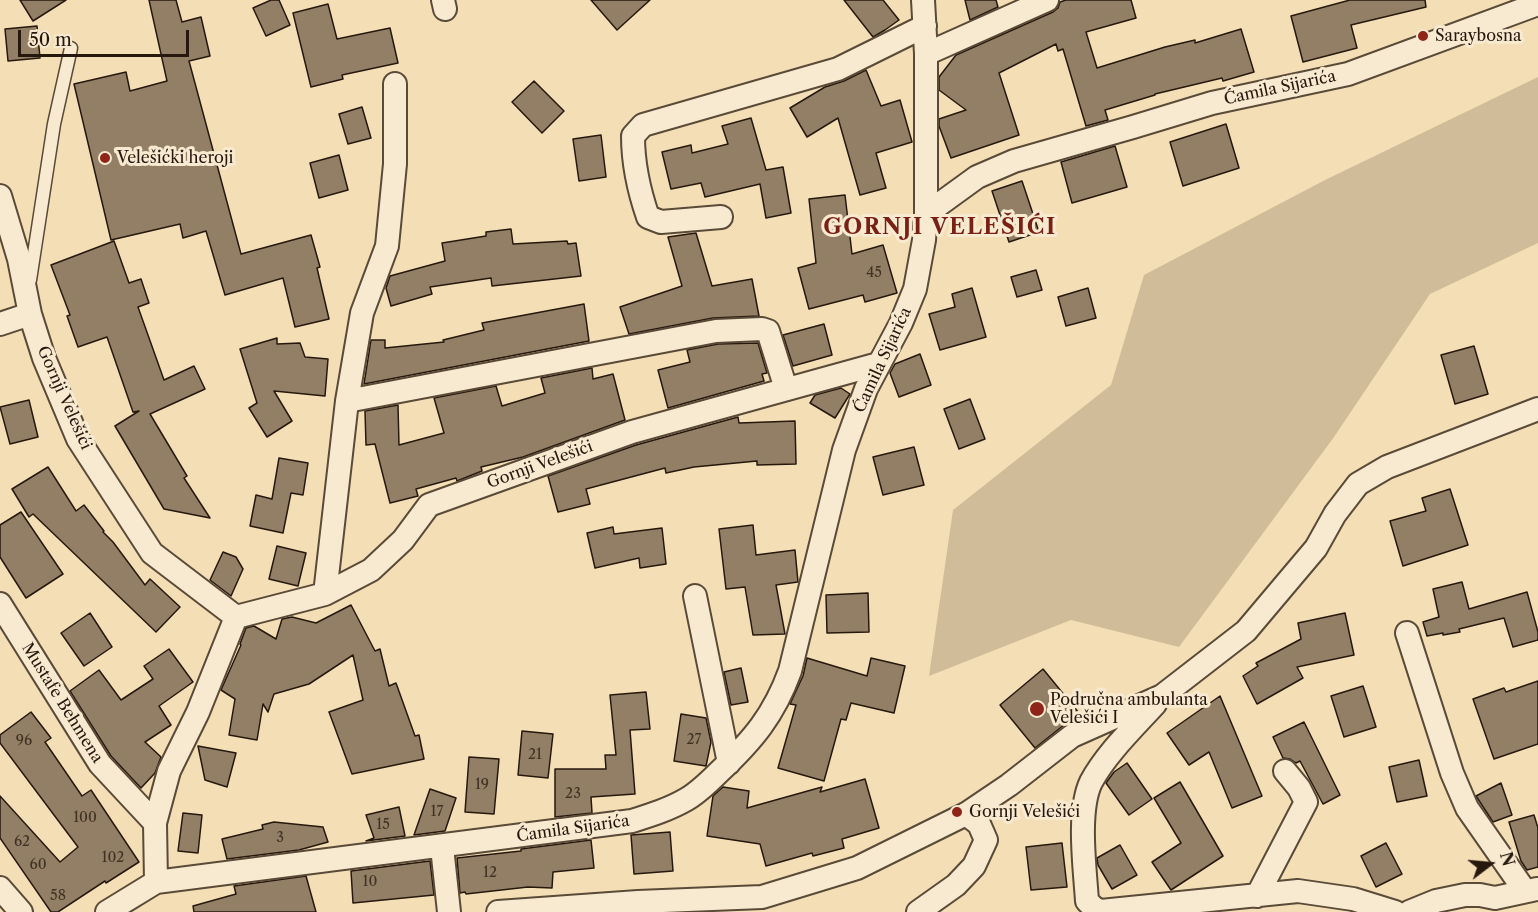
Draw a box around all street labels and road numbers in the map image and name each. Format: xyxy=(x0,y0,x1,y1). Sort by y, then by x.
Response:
street label: Ćamila Sijarića xyxy=(1222,67,1338,109)
street label: Ćamila Sijarića xyxy=(850,304,916,416)
street label: Gornji Velešići xyxy=(33,343,95,453)
street label: Gornji Velešići xyxy=(484,437,596,493)
street label: Mustafe Behmena xyxy=(17,639,107,767)
street label: Ćamila Sijarića xyxy=(515,812,631,846)

